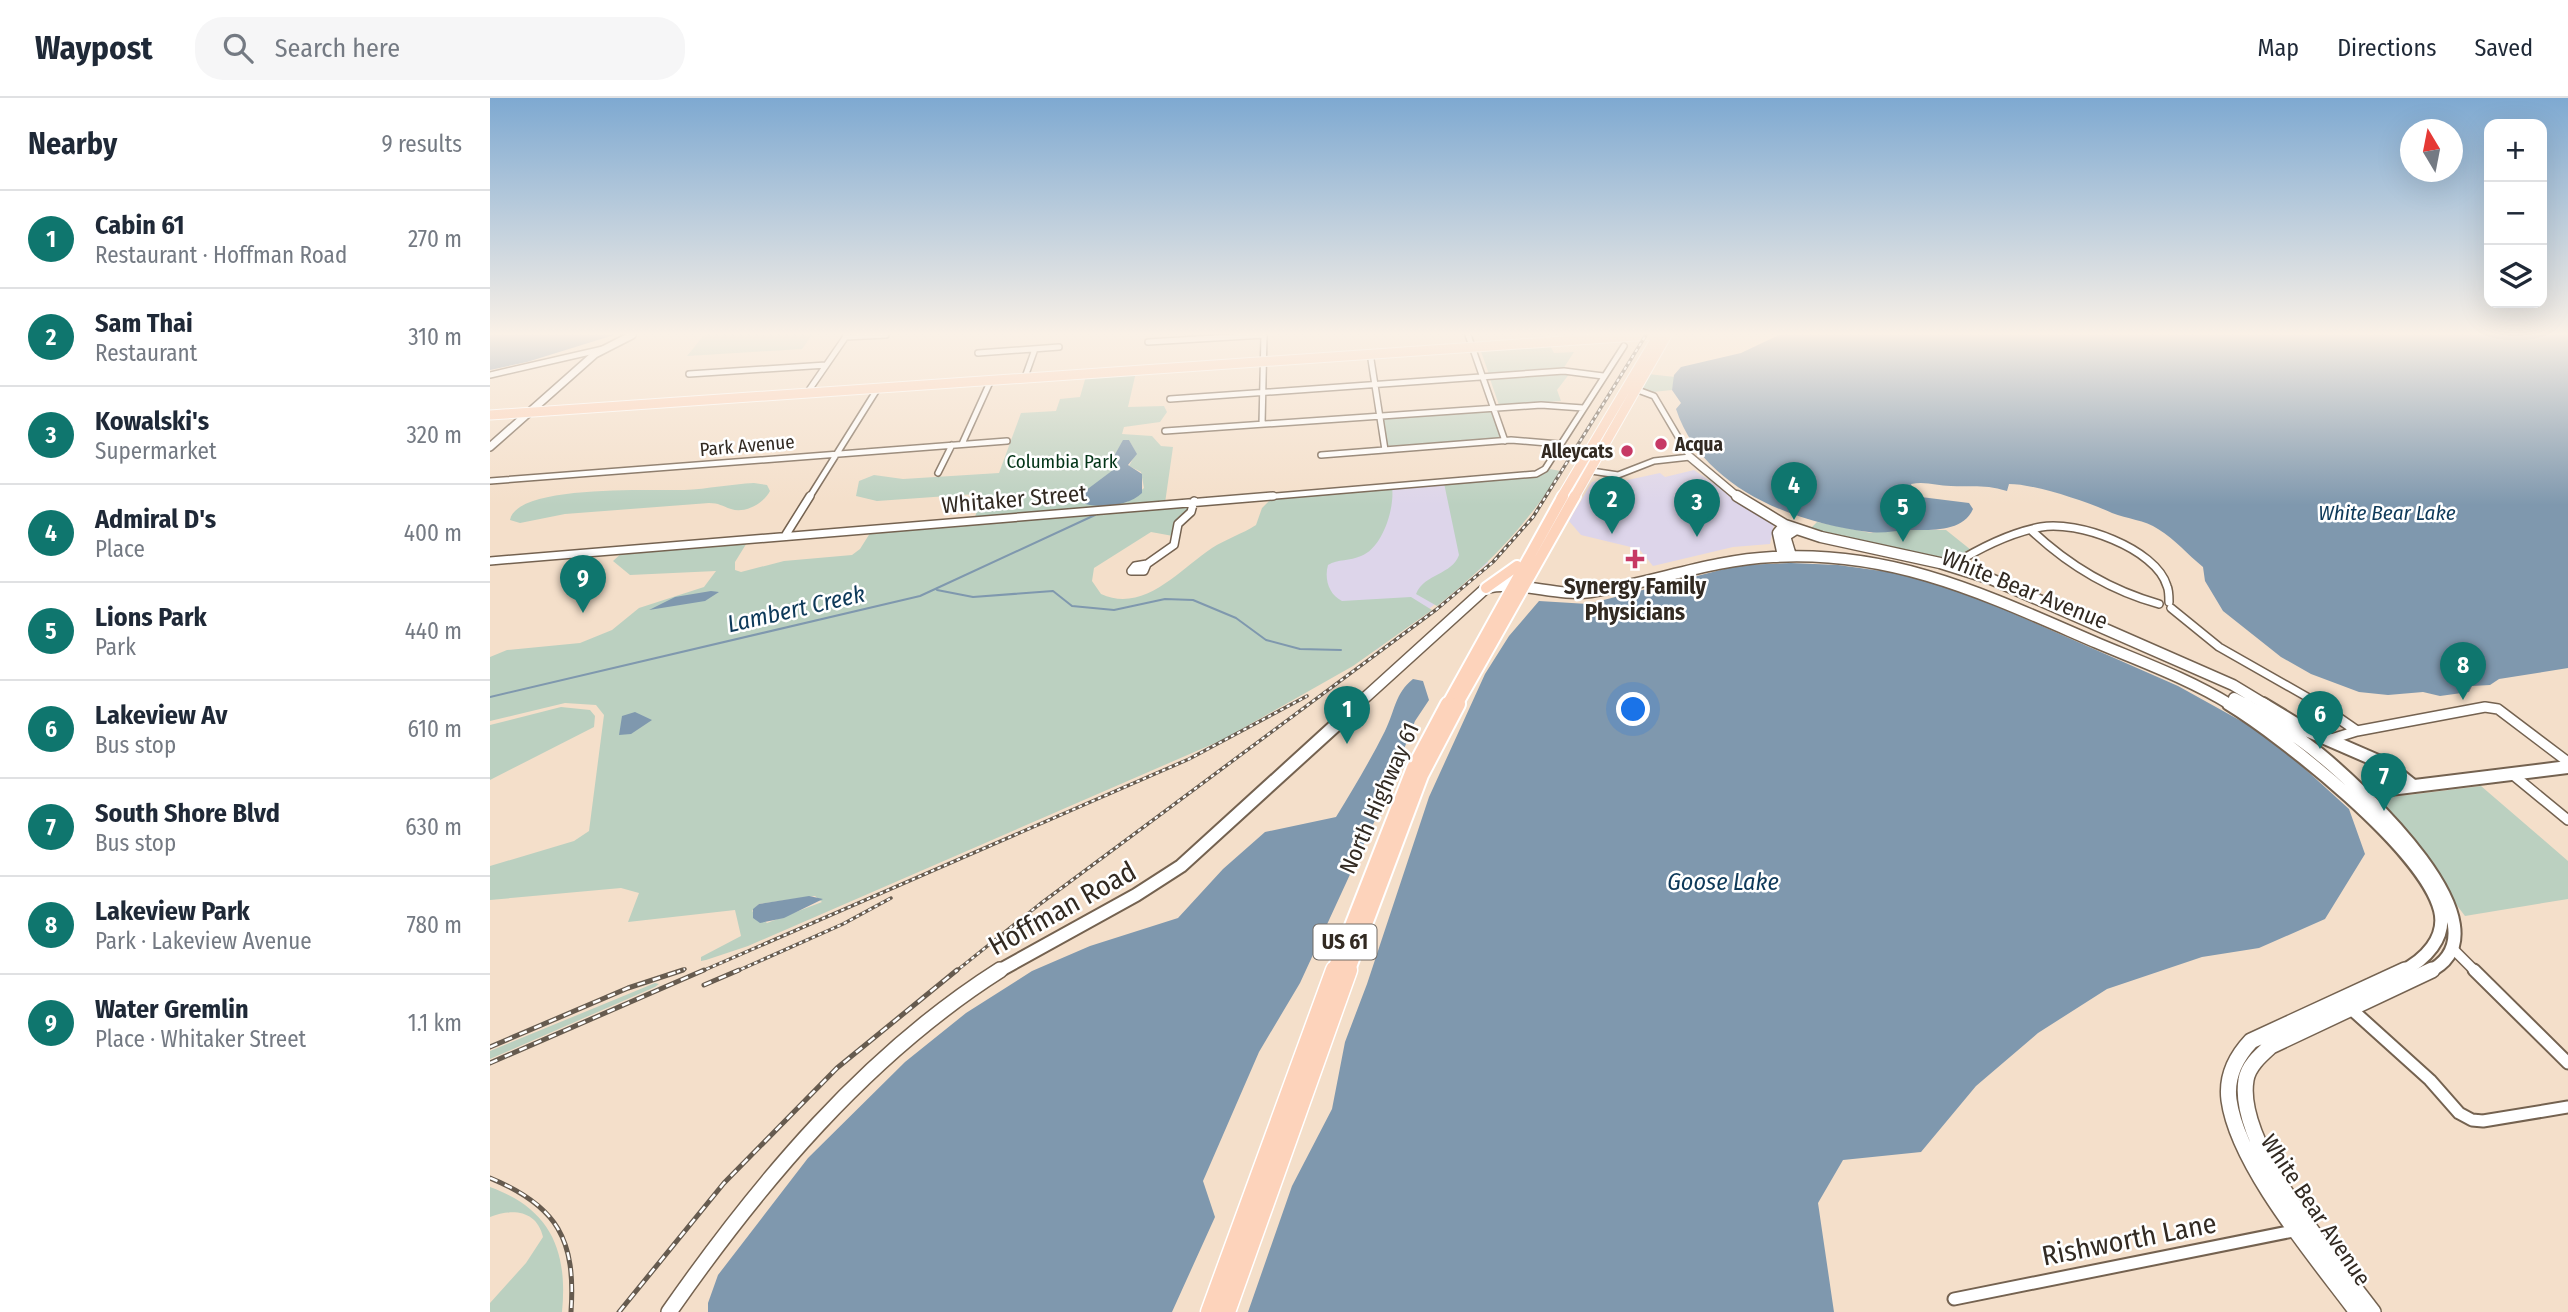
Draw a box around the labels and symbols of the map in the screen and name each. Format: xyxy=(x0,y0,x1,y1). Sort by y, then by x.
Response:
north arrow xyxy=(2400,119,2463,182)
street label: Park Avenue xyxy=(699,430,796,461)
place label: Acqua xyxy=(1674,433,1723,456)
marker: Acqua xyxy=(1653,436,1669,452)
place label: Alleycats xyxy=(1540,440,1614,463)
marker: Alleycats xyxy=(1619,443,1635,459)
park label: Columbia Park xyxy=(1006,450,1118,473)
pin: 4 xyxy=(1771,462,1817,520)
pin: 2 xyxy=(1589,476,1635,534)
street label: Whitaker Street xyxy=(940,479,1088,519)
pin: 3 xyxy=(1674,479,1720,537)
pin: 5 xyxy=(1880,484,1926,542)
water label: White Bear Lake xyxy=(2318,500,2456,526)
street label: White Bear Avenue xyxy=(1938,543,2112,635)
marker: Synergy Family Physicians xyxy=(1625,549,1645,569)
pin: 9 xyxy=(560,555,606,613)
place label: Synergy Family Physicians xyxy=(1564,572,1707,626)
water label: Lambert Creek xyxy=(724,580,868,638)
pin: 8 xyxy=(2440,642,2486,700)
pin: 1 xyxy=(1324,686,1370,744)
pin: 6 xyxy=(2297,691,2343,749)
your location xyxy=(1616,692,1650,726)
street label: North Highway 61 xyxy=(1333,718,1425,878)
pin: 7 xyxy=(2361,753,2407,811)
street label: Hoffman Road xyxy=(983,854,1142,962)
water label: Goose Lake xyxy=(1667,868,1779,896)
road number: US 61 xyxy=(1314,924,1376,960)
street label: White Bear Avenue xyxy=(2255,1129,2377,1291)
street label: Rishworth Lane xyxy=(2039,1206,2219,1273)

